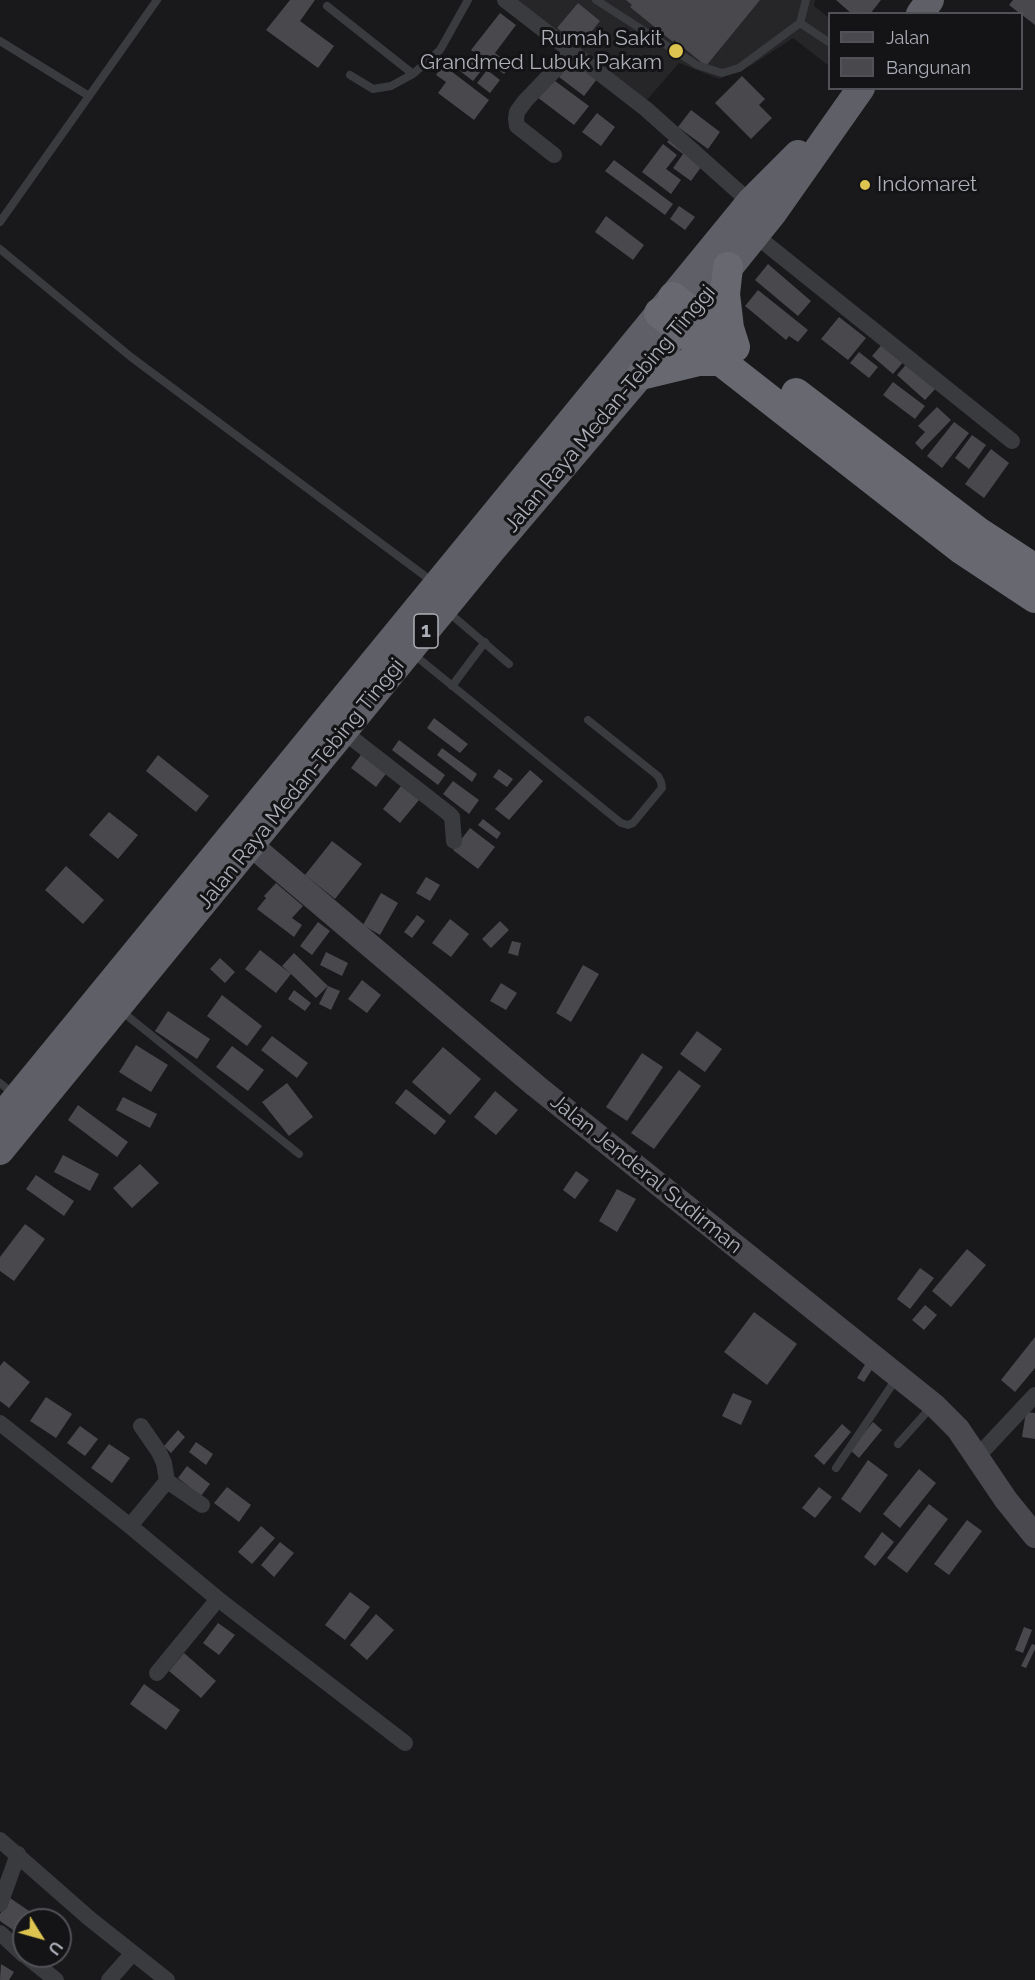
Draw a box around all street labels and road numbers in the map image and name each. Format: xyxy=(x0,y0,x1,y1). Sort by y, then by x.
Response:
street label: Jalan Raya Medan-Tebing Tinggi xyxy=(499,280,721,538)
road number: 1 xyxy=(414,614,438,648)
street label: Jalan Raya Medan-Tebing Tinggi xyxy=(192,654,410,914)
street label: Jalan Jenderal Sudirman xyxy=(545,1089,747,1259)

